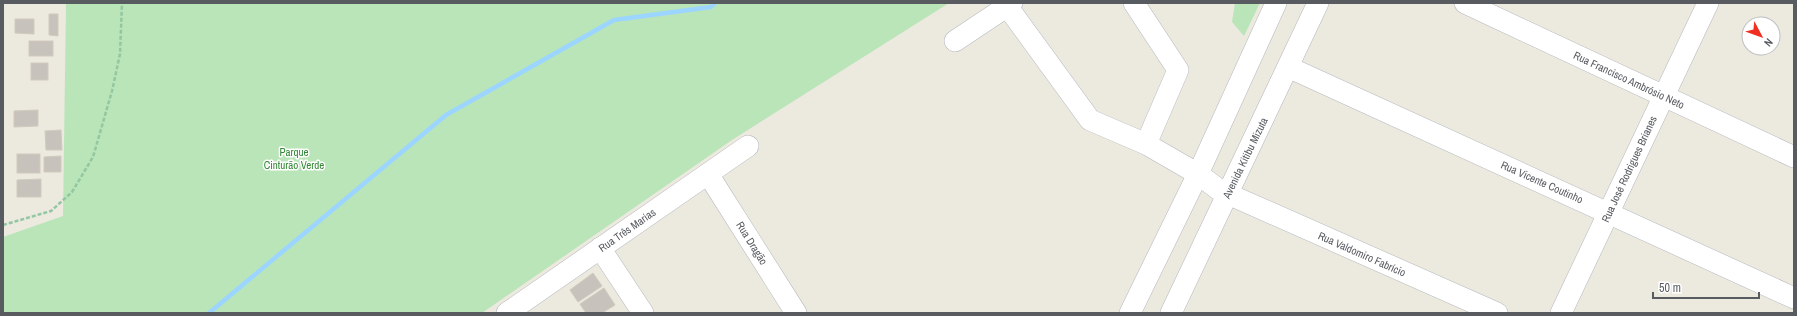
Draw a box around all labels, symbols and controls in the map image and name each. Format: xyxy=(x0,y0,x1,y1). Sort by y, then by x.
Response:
north arrow xyxy=(1741,16,1781,56)
text: N xyxy=(1761,36,1776,50)
street label: Rua Francisco Ambrósio Neto xyxy=(1571,48,1687,112)
street label: Rua José Rodrigues Brianes xyxy=(1598,113,1660,224)
street label: Avenida Kitibu Mizuta xyxy=(1219,115,1271,202)
park label: Parque Cinturão Verde xyxy=(264,145,324,172)
street label: Rua Vicente Coutinho xyxy=(1499,158,1585,206)
street label: Rua Três Marias xyxy=(596,205,659,255)
street label: Rua Dragão xyxy=(733,219,771,267)
street label: Rua Valdomiro Fabrício xyxy=(1316,228,1408,280)
scale bar xyxy=(1653,274,1759,300)
text: 50 m xyxy=(1659,280,1681,296)

